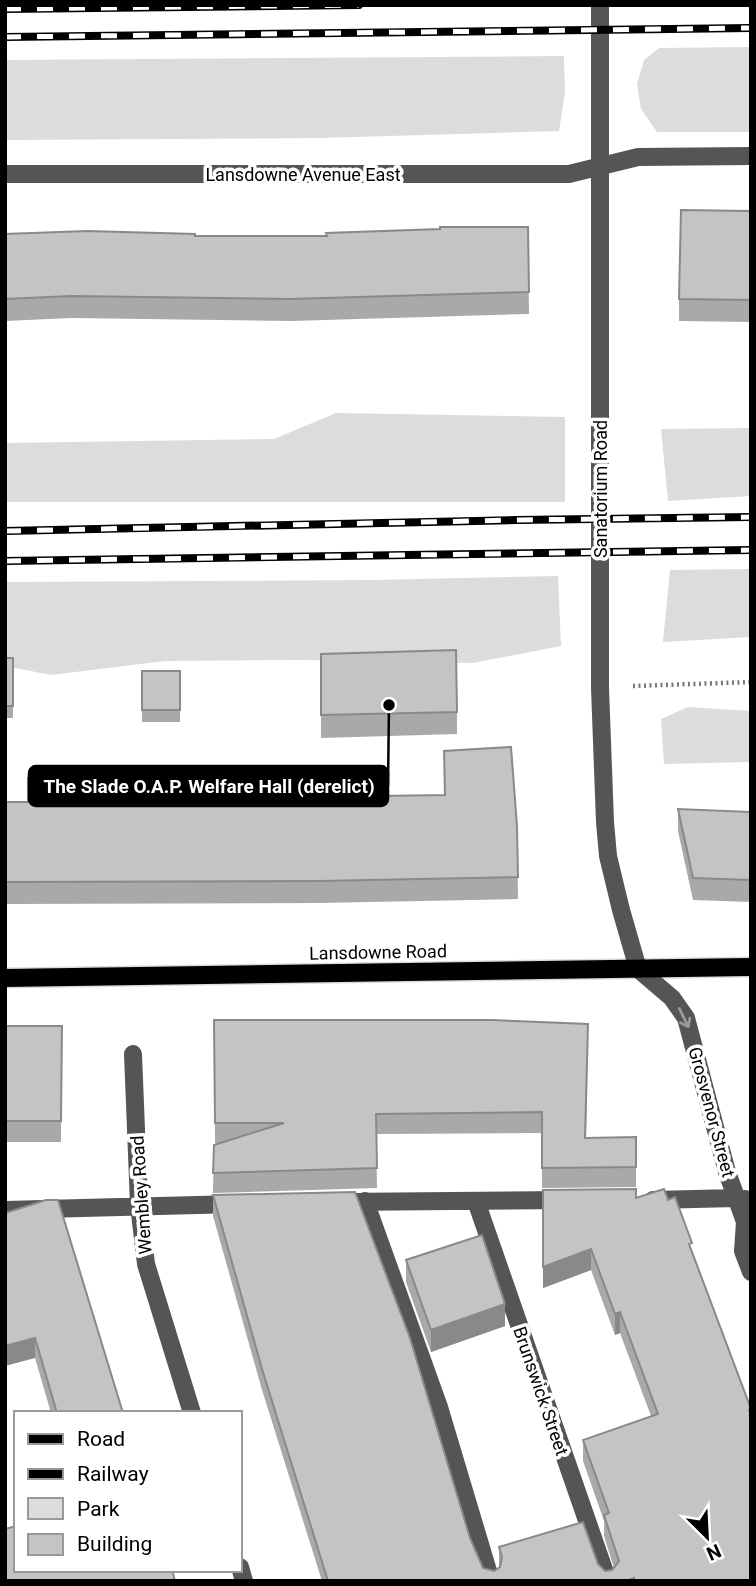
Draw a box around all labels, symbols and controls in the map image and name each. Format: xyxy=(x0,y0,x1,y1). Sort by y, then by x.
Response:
street label: Lansdowne Avenue East xyxy=(205,164,401,185)
street label: Sanatorium Road xyxy=(590,420,611,558)
callout: The Slade O.A.P. Welfare Hall (derelict) xyxy=(29,766,388,806)
text: The Slade O.A.P. Welfare Hall (derelict) xyxy=(43,775,375,798)
street label: Lansdowne Road xyxy=(309,940,447,964)
one-way arrow xyxy=(678,1007,691,1028)
street label: Grosvenor Street xyxy=(684,1044,740,1180)
street label: Wembley Road xyxy=(126,1135,156,1255)
street label: Brunswick Street xyxy=(509,1324,573,1458)
legend xyxy=(14,1411,242,1572)
text: Road xyxy=(77,1427,125,1451)
text: Railway xyxy=(77,1462,149,1486)
text: Park xyxy=(77,1497,120,1521)
north arrow xyxy=(672,1502,742,1572)
text: Building xyxy=(77,1532,152,1556)
text: N xyxy=(703,1539,725,1565)

